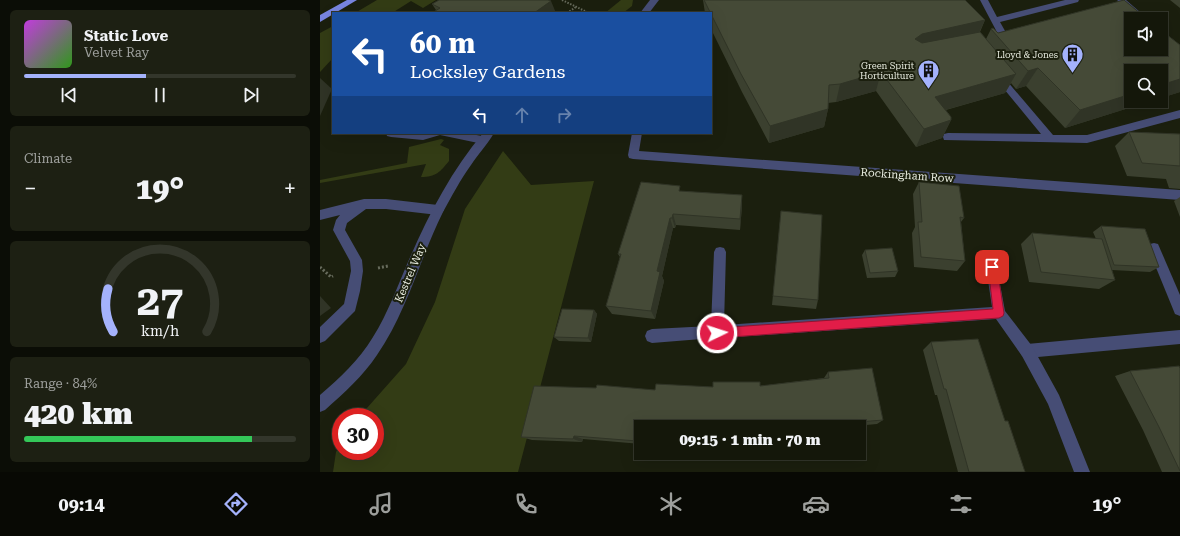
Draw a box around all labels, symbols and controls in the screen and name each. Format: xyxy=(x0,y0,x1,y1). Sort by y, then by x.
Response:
map controls xyxy=(1124,12,1168,108)
button: sound xyxy=(1124,12,1168,56)
text: Static Love xyxy=(84,27,168,45)
text: 60 m xyxy=(410,27,475,60)
icon: left xyxy=(344,28,396,80)
building icon: Lloyd & Jones xyxy=(1060,42,1086,75)
text: Velvet Ray xyxy=(84,45,149,60)
place label: Lloyd & Jones xyxy=(997,50,1058,60)
building icon: Green Spirit Horticulture xyxy=(916,58,942,91)
text: Locksley Gardens xyxy=(410,61,565,82)
place label: Green Spirit Horticulture xyxy=(860,61,915,81)
button: search xyxy=(1124,64,1168,108)
icon: previous xyxy=(58,84,80,106)
icon: pause xyxy=(149,84,171,106)
icon: next xyxy=(240,84,262,106)
icon: left xyxy=(469,104,491,126)
icon: ahead xyxy=(511,104,533,126)
icon: right xyxy=(553,104,575,126)
text: Climate xyxy=(24,151,72,166)
street label: Rockingham Row xyxy=(860,166,955,185)
text: 19° xyxy=(136,171,184,206)
text: − xyxy=(24,176,36,201)
text: + xyxy=(284,176,296,201)
street label: Kestrel Way xyxy=(392,241,429,305)
pin xyxy=(975,250,1009,284)
icon: arrive xyxy=(981,256,1003,278)
text: 27 xyxy=(137,276,183,325)
position arrow xyxy=(696,312,738,354)
text: km/h xyxy=(141,322,179,338)
text: Range · 84% xyxy=(24,376,97,391)
text: 420 km xyxy=(24,396,133,431)
speed limit sign: 30 xyxy=(332,408,384,460)
text: 09:15 · 1 min · 70 m xyxy=(679,431,821,449)
icon: directions xyxy=(222,490,250,518)
icon: music xyxy=(367,490,395,518)
icon: phone xyxy=(512,490,540,518)
icon: climate xyxy=(657,490,685,518)
icon: car xyxy=(802,490,830,518)
icon: filters xyxy=(947,490,975,518)
text: 09:14 xyxy=(59,494,105,515)
text: 19° xyxy=(1092,494,1121,515)

